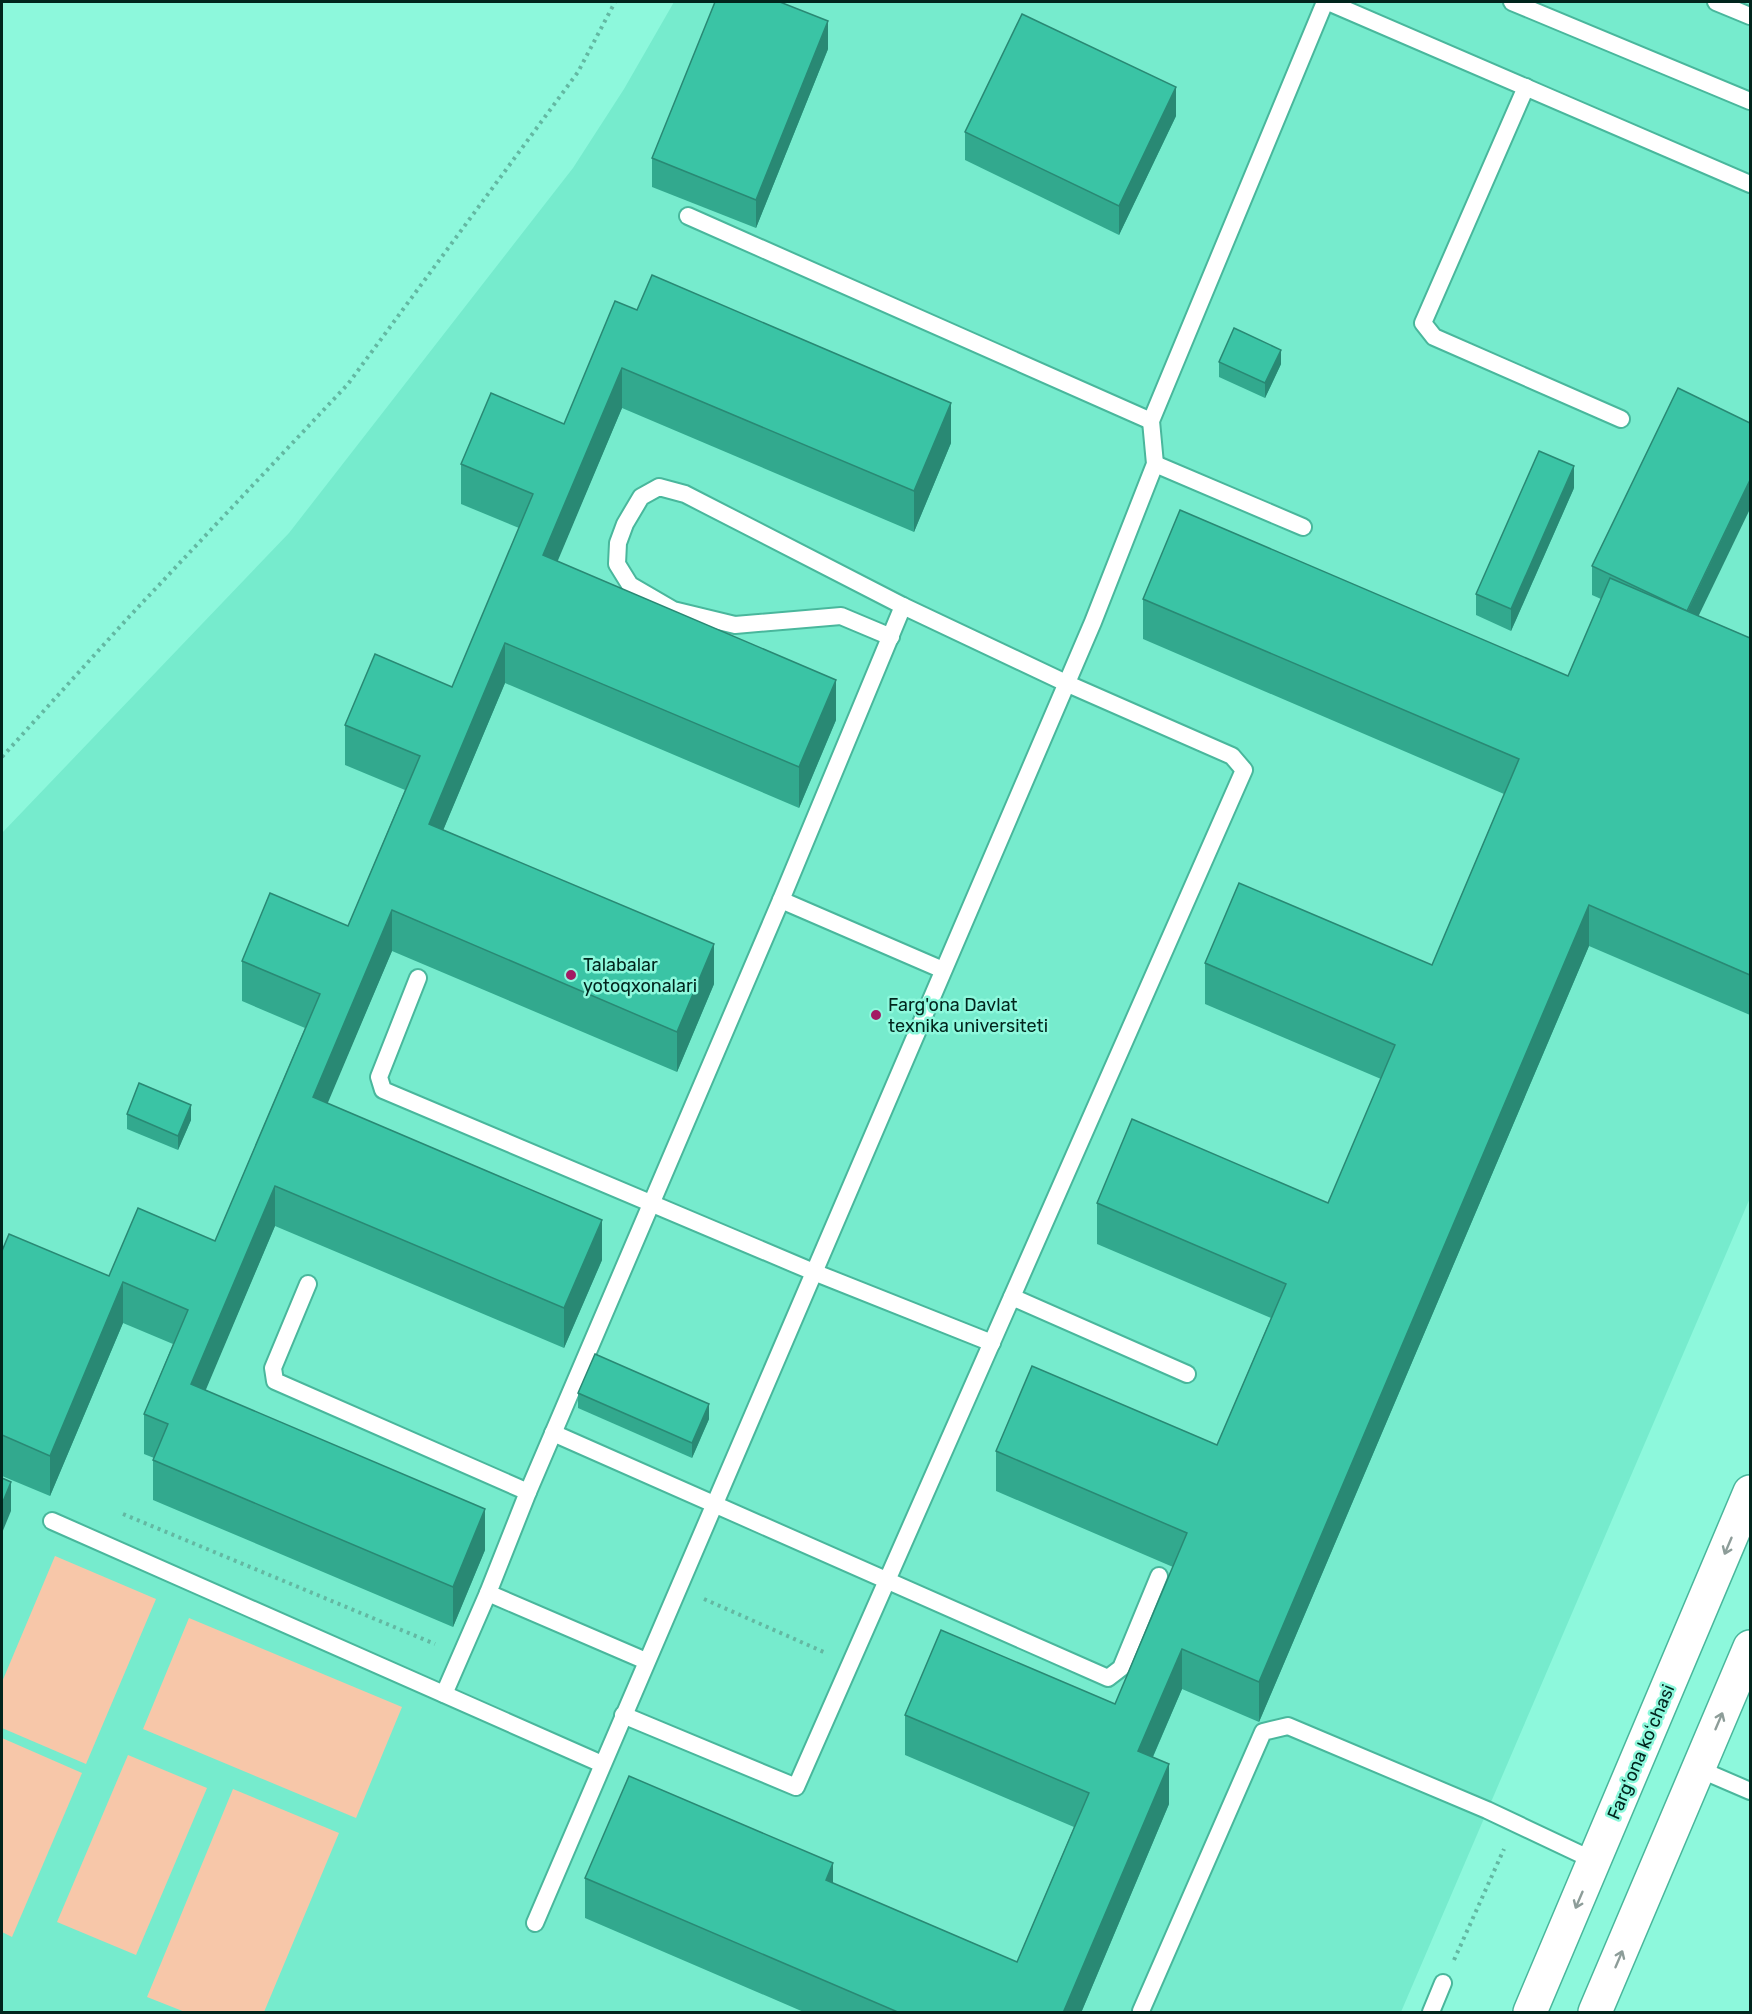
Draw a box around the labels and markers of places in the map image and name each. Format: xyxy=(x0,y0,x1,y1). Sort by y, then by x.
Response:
place label: Talabalar yotoqxonalari xyxy=(583,954,697,997)
marker: Talabalar yotoqxonalari xyxy=(564,968,578,982)
place label: Farg'ona Davlat texnika universiteti xyxy=(888,994,1048,1037)
marker: Farg'ona Davlat texnika universiteti xyxy=(869,1008,883,1022)

